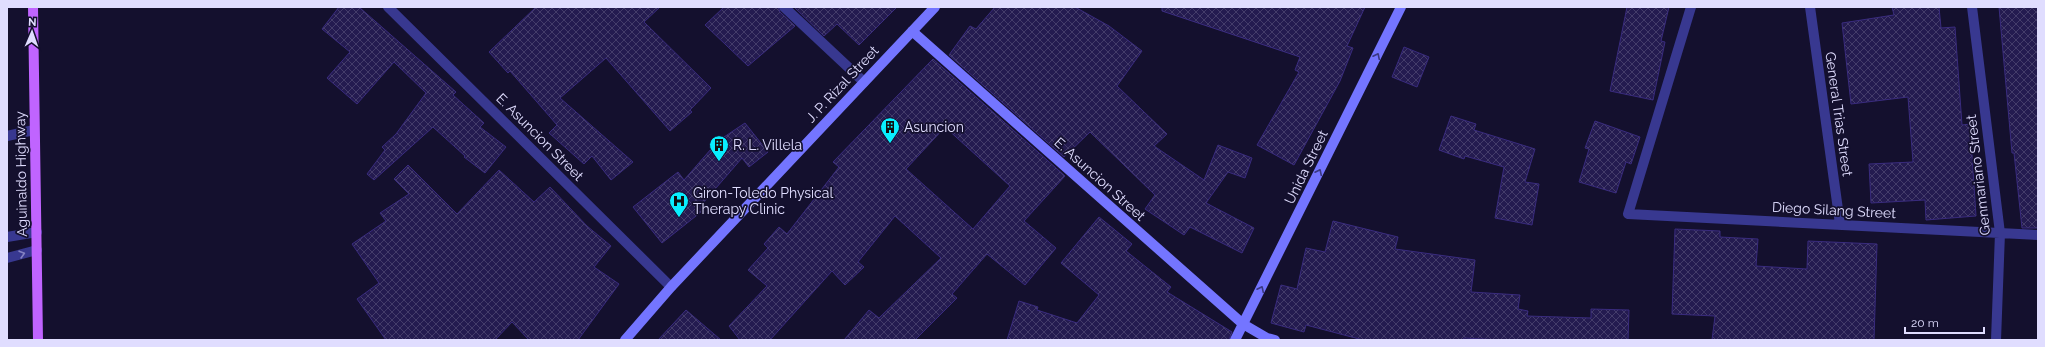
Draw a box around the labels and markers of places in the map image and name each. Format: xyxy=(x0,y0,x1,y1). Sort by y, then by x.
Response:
building icon: Asuncion xyxy=(879,116,901,144)
place label: Asuncion xyxy=(904,119,964,135)
building icon: R. L. Villela xyxy=(708,134,730,162)
place label: R. L. Villela xyxy=(733,137,802,153)
place label: Giron-Toledo Physical Therapy Clinic xyxy=(693,185,833,217)
hospital icon: Giron-Toledo Physical Therapy Clinic xyxy=(668,190,690,218)

